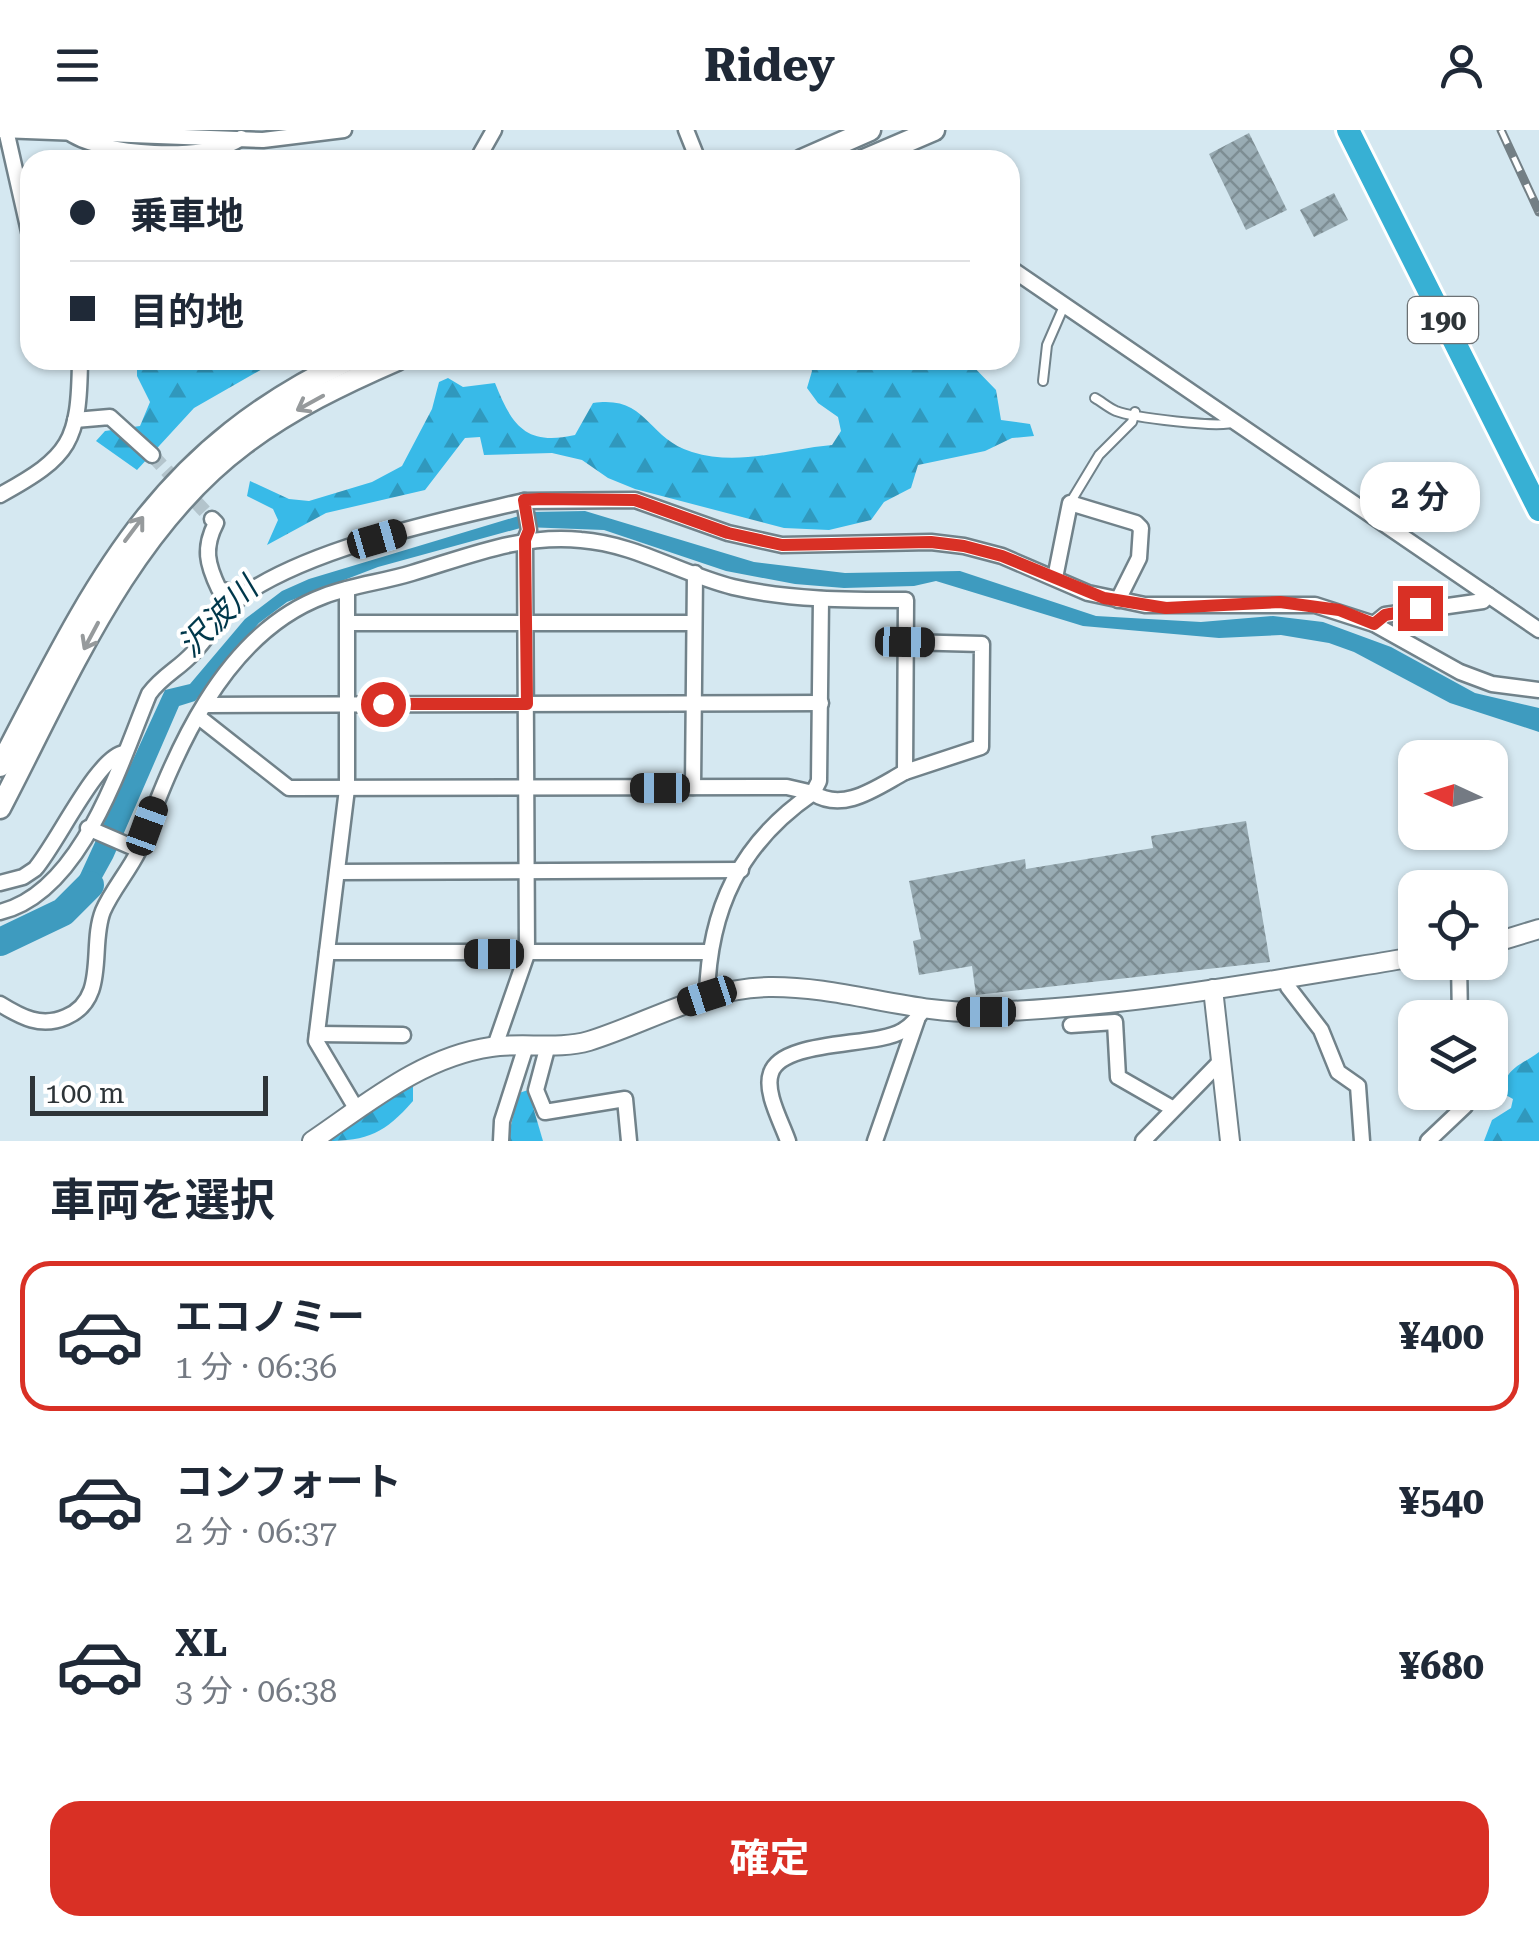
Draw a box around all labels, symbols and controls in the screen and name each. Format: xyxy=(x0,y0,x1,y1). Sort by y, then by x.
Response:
icon: menu xyxy=(50,38,105,93)
icon: person xyxy=(1434,38,1489,93)
text: Ridey xyxy=(704,39,835,92)
text: 乗車地 xyxy=(130,194,244,238)
text: 目的地 xyxy=(130,290,244,334)
road number: 190 xyxy=(1408,297,1478,343)
one-way arrow xyxy=(295,394,325,414)
callout: 2 分 xyxy=(1360,463,1480,533)
text: 2 分 xyxy=(1391,478,1449,516)
one-way arrow xyxy=(124,516,145,543)
car xyxy=(344,516,410,562)
water label: 沢波川 xyxy=(171,568,267,664)
route end xyxy=(1398,586,1443,631)
one-way arrow xyxy=(81,621,100,651)
car xyxy=(875,626,935,658)
route start xyxy=(361,682,406,727)
north arrow xyxy=(1398,740,1508,850)
map controls xyxy=(1398,740,1508,1110)
car xyxy=(630,773,690,803)
car xyxy=(123,793,171,859)
button: locate xyxy=(1398,870,1508,980)
car xyxy=(464,939,524,969)
car xyxy=(674,972,740,1020)
car xyxy=(956,997,1016,1027)
button: layers xyxy=(1398,1000,1508,1110)
scale bar xyxy=(30,1071,268,1116)
text: 100 m xyxy=(45,1077,125,1110)
text: 車両を選択 xyxy=(50,1174,275,1227)
icon: car xyxy=(55,1291,145,1381)
text: エコノミー xyxy=(175,1295,365,1339)
text: ¥400 xyxy=(1399,1314,1484,1358)
text: 1 分 · 06:36 xyxy=(175,1348,337,1386)
icon: car xyxy=(55,1456,145,1546)
text: コンフォート xyxy=(175,1460,402,1504)
text: ¥540 xyxy=(1399,1479,1484,1523)
text: 2 分 · 06:37 xyxy=(175,1513,337,1551)
icon: car xyxy=(55,1621,145,1711)
text: XL xyxy=(175,1621,227,1665)
text: ¥680 xyxy=(1399,1644,1484,1688)
text: 3 分 · 06:38 xyxy=(175,1672,337,1710)
button: 確定 xyxy=(50,1801,1489,1916)

